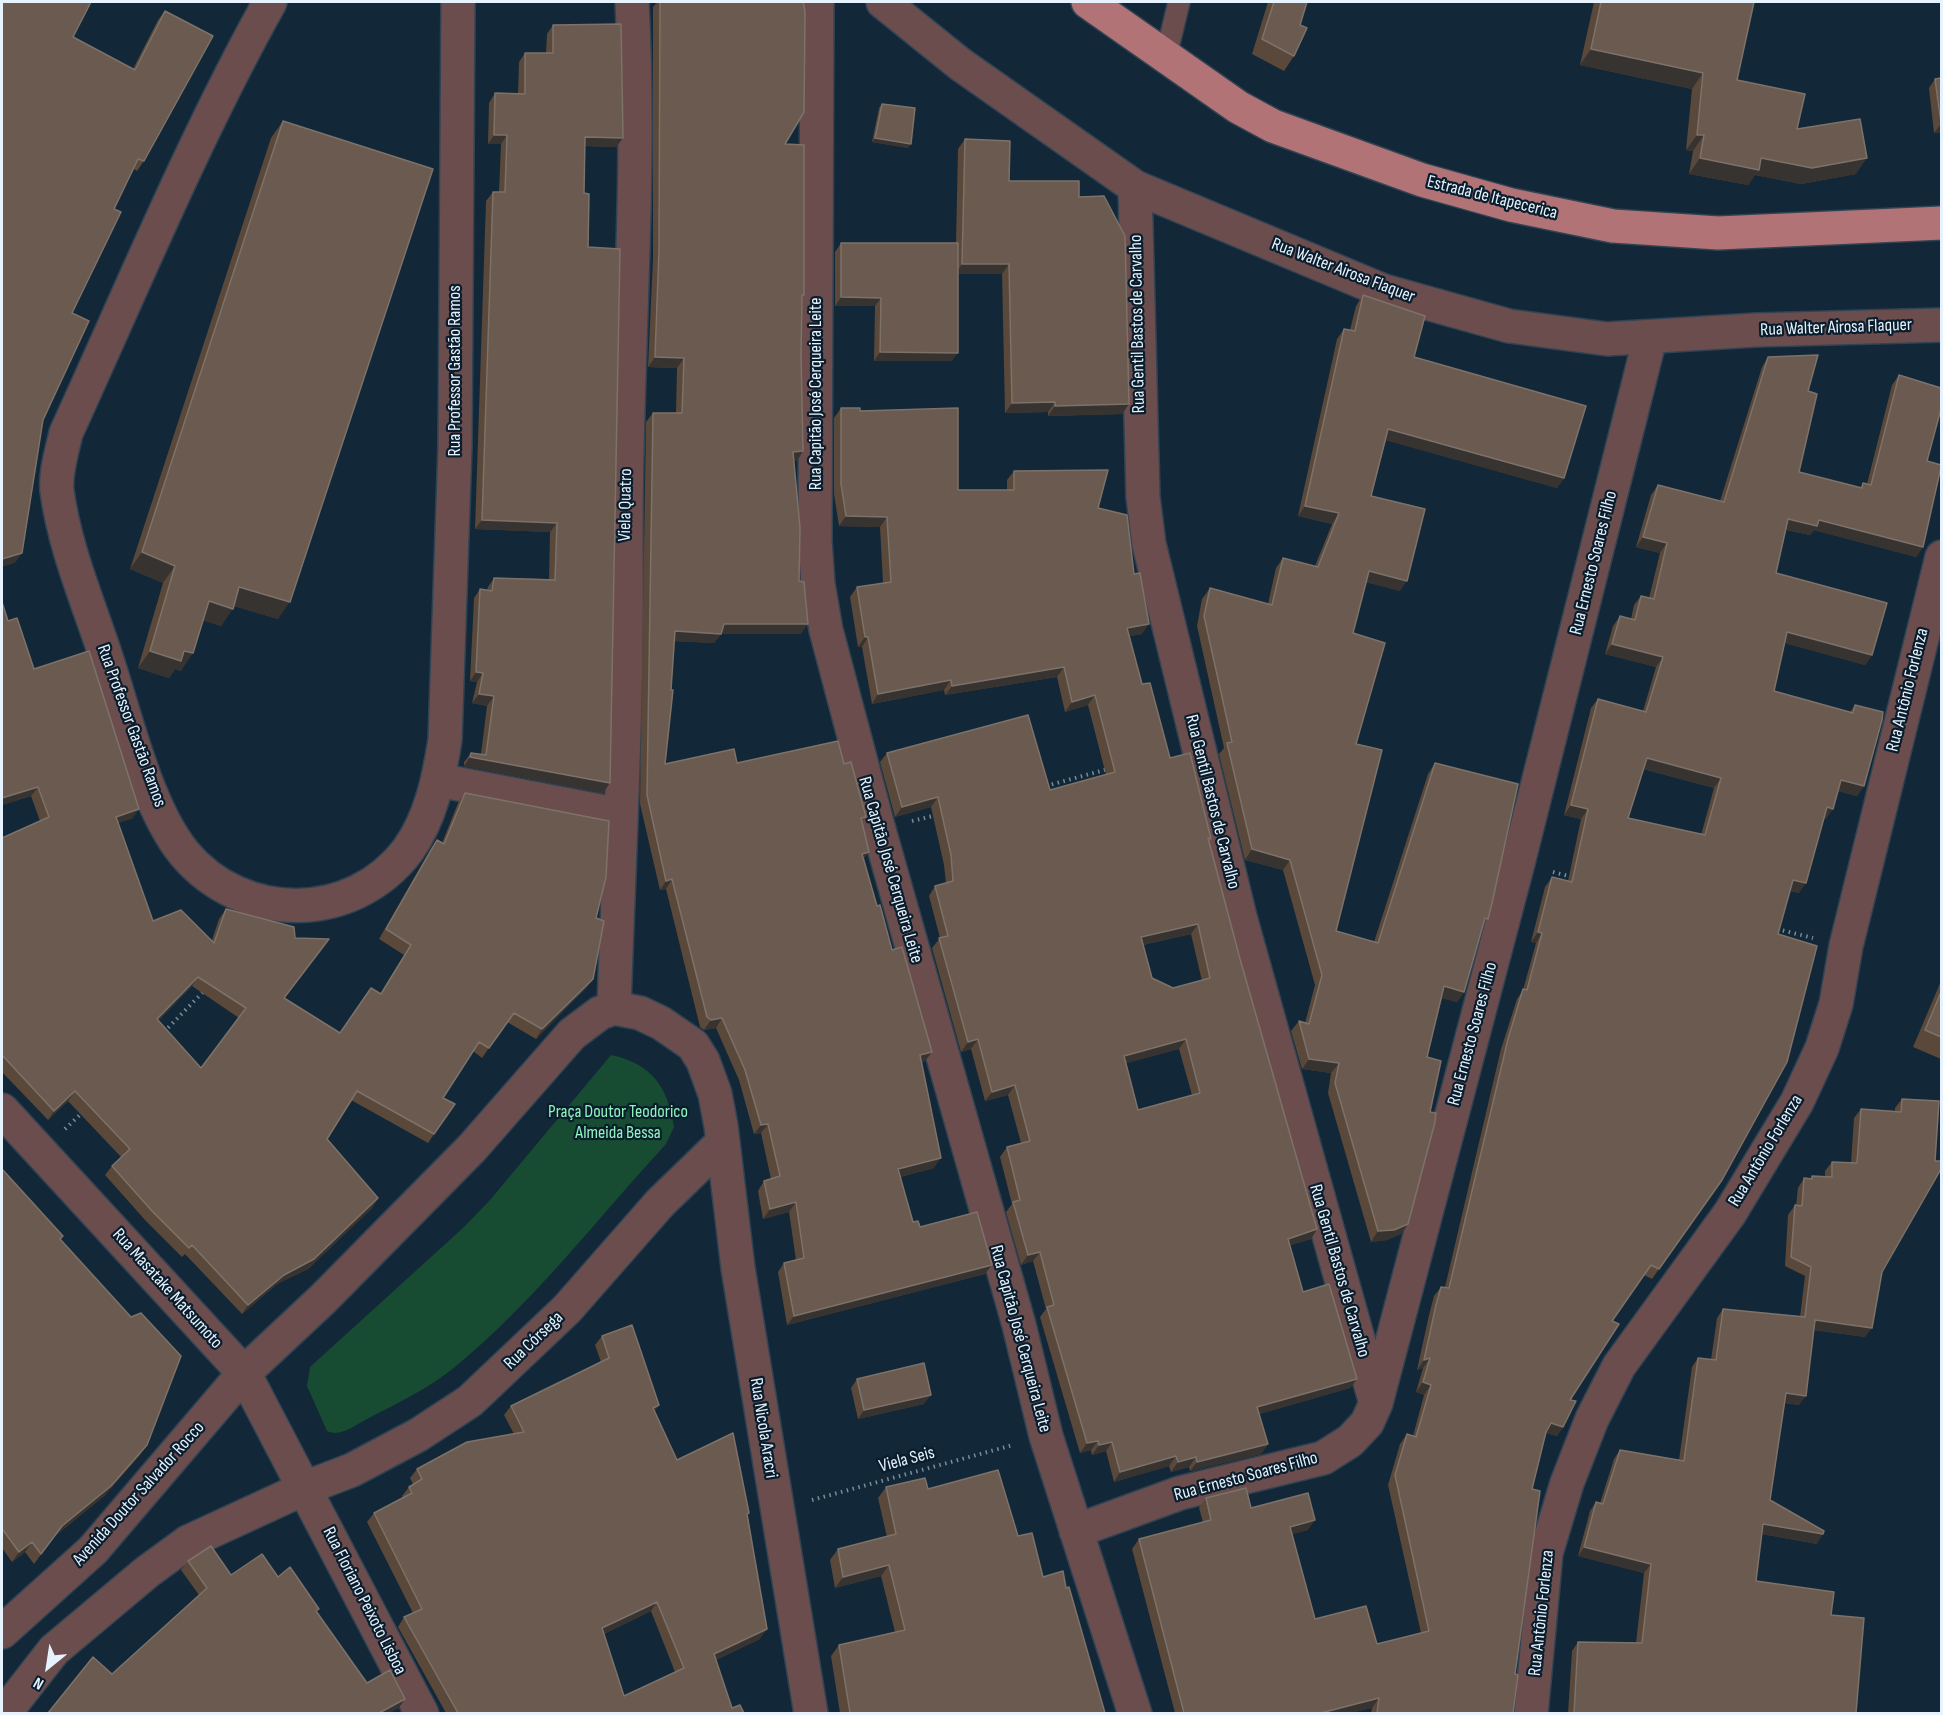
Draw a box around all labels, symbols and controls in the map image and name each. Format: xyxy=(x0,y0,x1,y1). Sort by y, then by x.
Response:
street label: Estrada de Itapecerica xyxy=(1425,171,1559,225)
street label: Rua Gentil Bastos de Carvalho xyxy=(1126,234,1150,414)
street label: Rua Walter Airosa Flaquer xyxy=(1268,234,1418,308)
street label: Rua Professor Gastão Ramos xyxy=(444,285,466,457)
street label: Rua Capitão José Cerqueira Leite xyxy=(805,298,827,490)
street label: Rua Walter Airosa Flaquer xyxy=(1760,315,1912,341)
street label: Viela Quatro xyxy=(615,468,637,542)
street label: Rua Ernesto Soares Filho xyxy=(1566,489,1622,637)
street label: Rua Antônio Forlenza xyxy=(1882,626,1934,754)
street label: Rua Professor Gastão Ramos xyxy=(92,642,170,810)
street label: Rua Gentil Bastos de Carvalho xyxy=(1180,713,1244,891)
street label: Rua Capitão José Cerqueira Leite xyxy=(853,774,927,966)
street label: Rua Ernesto Soares Filho xyxy=(1443,960,1503,1108)
street label: Rua Antônio Forlenza xyxy=(1724,1091,1808,1211)
park label: Praça Doutor Teodorico Almeida Bessa xyxy=(548,1101,688,1144)
street label: Rua Gentil Bastos de Carvalho xyxy=(1304,1182,1374,1360)
street label: Rua Masatake Matsumoto xyxy=(107,1224,227,1354)
street label: Rua Capitão José Cerqueira Leite xyxy=(985,1243,1055,1435)
street label: Rua Córsega xyxy=(500,1307,568,1375)
street label: Rua Nicola Aracri xyxy=(744,1376,782,1480)
street label: Avenida Doutor Salvador Rocco xyxy=(69,1417,209,1571)
street label: Viela Seis xyxy=(877,1442,937,1478)
street label: Rua Ernesto Soares Filho xyxy=(1172,1447,1320,1507)
street label: Rua Floriano Peixoto Lisboa xyxy=(317,1524,411,1678)
street label: Rua Antônio Forlenza xyxy=(1525,1549,1559,1677)
north arrow xyxy=(18,1637,78,1697)
text: N xyxy=(30,1673,47,1693)

